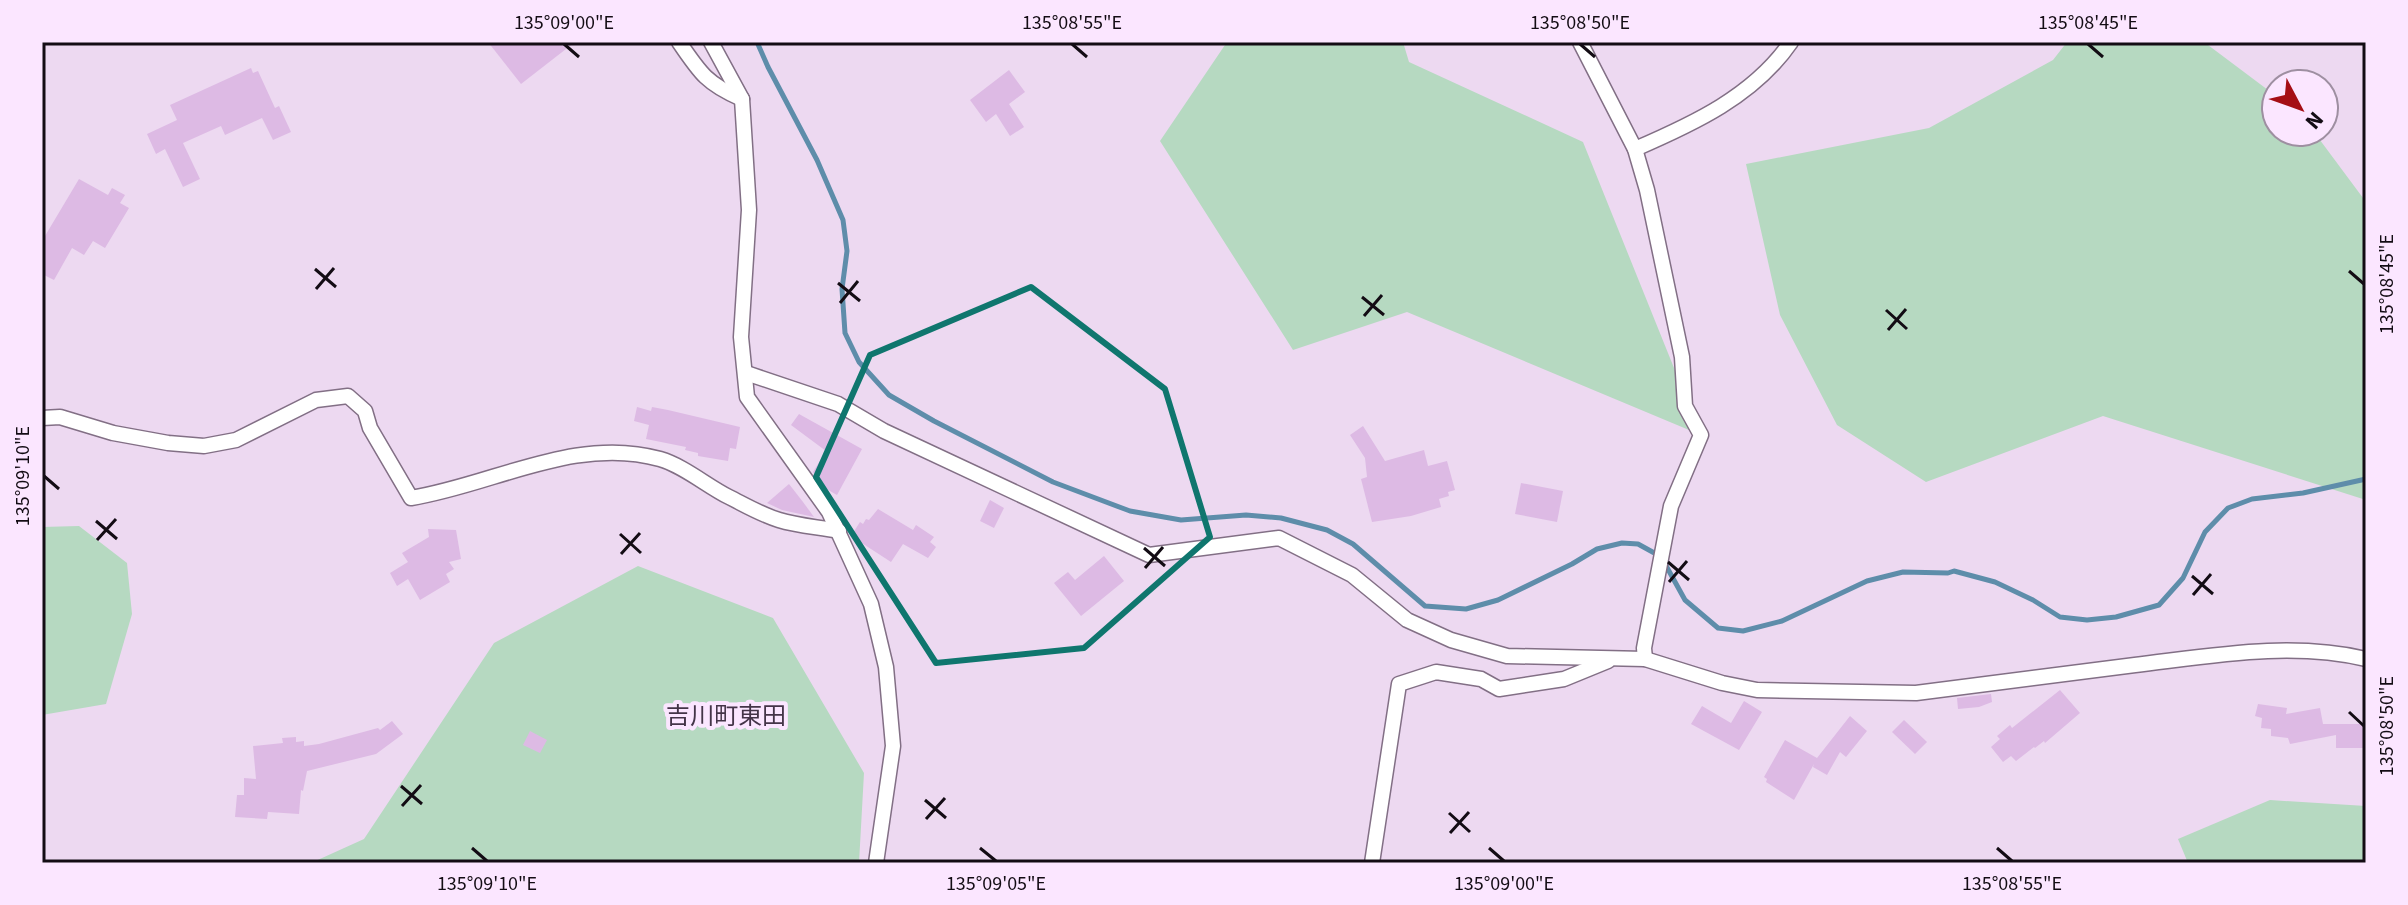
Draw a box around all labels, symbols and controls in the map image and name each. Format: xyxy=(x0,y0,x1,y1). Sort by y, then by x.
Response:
text: 135°09'00"E xyxy=(514,9,614,37)
text: 135°08'55"E xyxy=(1022,9,1122,37)
text: 135°08'50"E xyxy=(1530,9,1630,37)
text: 135°08'45"E xyxy=(2038,9,2138,37)
north arrow xyxy=(2260,68,2340,148)
text: N xyxy=(2297,104,2331,136)
text: 135°08'45"E xyxy=(2373,234,2401,334)
text: 135°09'10"E xyxy=(9,426,37,526)
text: 135°08'50"E xyxy=(2373,676,2401,776)
district label: 吉川町東田 xyxy=(666,699,786,734)
text: 135°09'10"E xyxy=(437,870,537,898)
text: 135°09'05"E xyxy=(946,870,1046,898)
text: 135°09'00"E xyxy=(1454,870,1554,898)
text: 135°08'55"E xyxy=(1962,870,2062,898)

